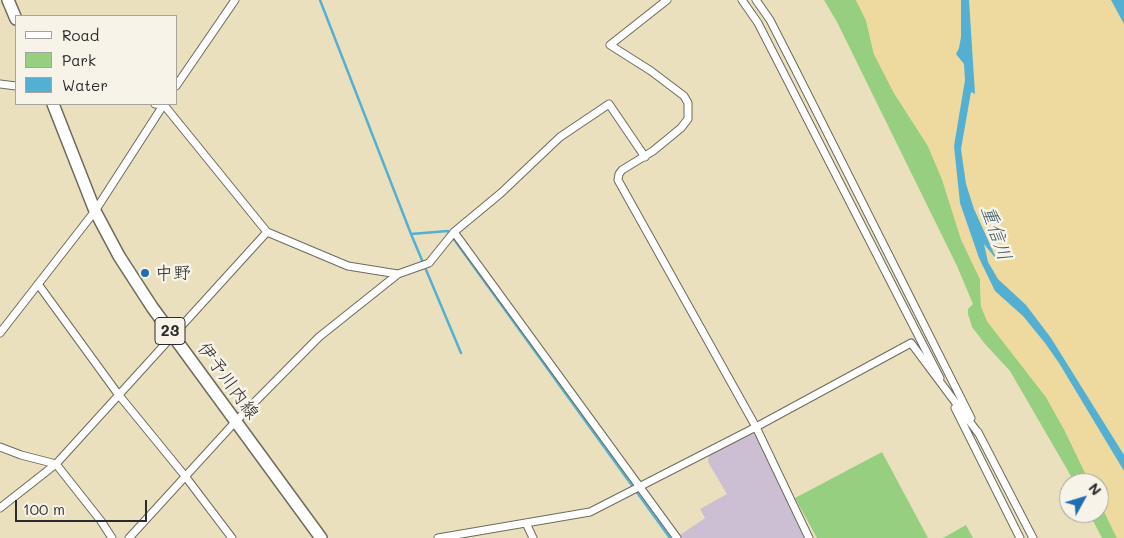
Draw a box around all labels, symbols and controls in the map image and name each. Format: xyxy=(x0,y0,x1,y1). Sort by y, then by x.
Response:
legend xyxy=(15,15,178,105)
text: Road xyxy=(62,25,99,45)
text: Park xyxy=(62,50,96,70)
text: Water xyxy=(62,75,108,95)
water label: 重信川 xyxy=(976,202,1016,264)
place label: 中野 xyxy=(155,262,191,284)
marker: 中野 xyxy=(139,267,151,279)
road number: 23 xyxy=(155,318,185,344)
street label: 伊予川内線 xyxy=(193,338,263,424)
north arrow xyxy=(1059,473,1109,523)
text: N xyxy=(1085,479,1106,499)
scale bar xyxy=(18,490,150,522)
text: 100 m xyxy=(23,499,65,519)

